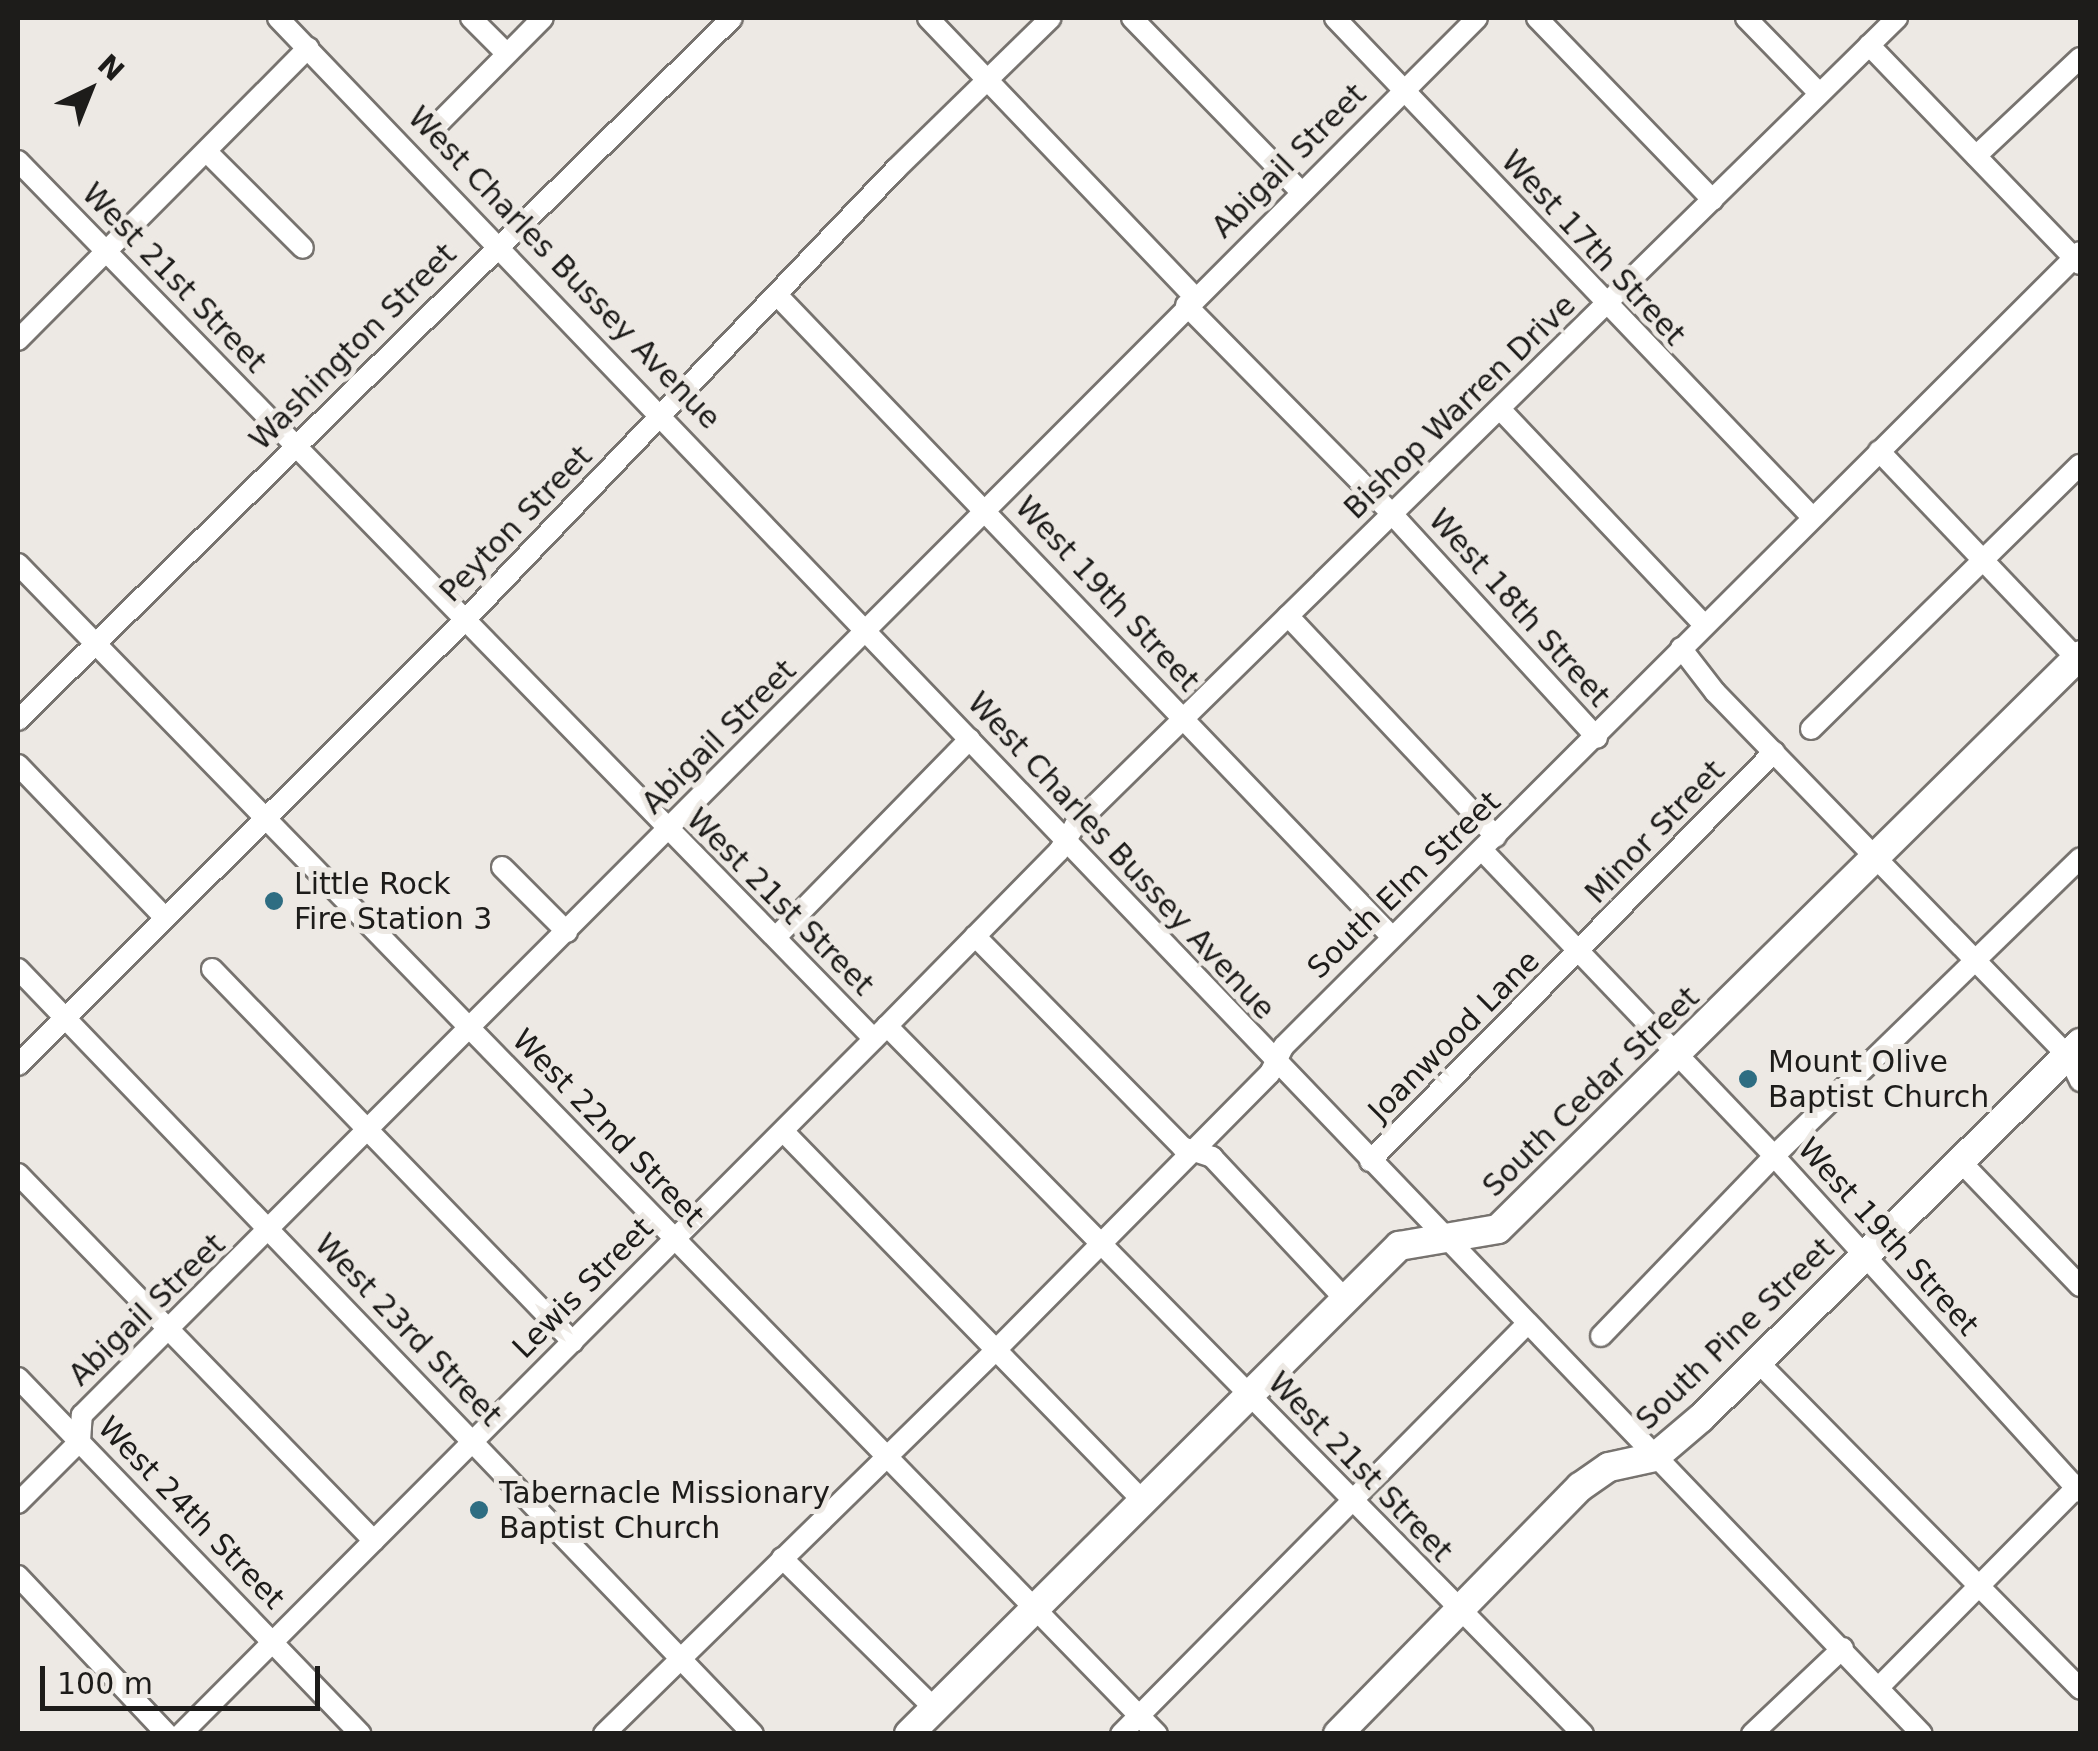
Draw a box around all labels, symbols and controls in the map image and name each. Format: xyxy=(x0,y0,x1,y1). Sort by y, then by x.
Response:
north arrow xyxy=(40,40,140,140)
text: N xyxy=(91,48,131,88)
street label: Abigail Street xyxy=(1205,77,1373,245)
street label: West Charles Bussey Avenue xyxy=(400,99,728,437)
street label: West 17th Street xyxy=(1494,143,1692,353)
street label: West 21st Street xyxy=(74,176,274,380)
street label: Washington Street xyxy=(242,236,464,458)
street label: Bishop Warren Drive xyxy=(1337,287,1583,527)
street label: Peyton Street xyxy=(433,438,599,610)
street label: West 19th Street xyxy=(1008,489,1206,699)
street label: West 18th Street xyxy=(1421,502,1617,714)
street label: Abigail Street xyxy=(635,653,803,821)
street label: West Charles Bussey Avenue xyxy=(960,685,1282,1027)
street label: Minor Street xyxy=(1578,753,1732,911)
street label: South Elm Street xyxy=(1300,784,1508,986)
street label: West 21st Street xyxy=(679,801,881,1003)
place label: Little Rock Fire Station 3 xyxy=(294,866,492,936)
marker: Little Rock Fire Station 3 xyxy=(263,890,285,912)
street label: Joanwood Lane xyxy=(1361,943,1547,1129)
street label: South Cedar Street xyxy=(1475,980,1707,1204)
street label: West 22nd Street xyxy=(505,1022,711,1234)
place label: Mount Olive Baptist Church xyxy=(1768,1044,1989,1114)
marker: Mount Olive Baptist Church xyxy=(1737,1068,1759,1090)
street label: West 19th Street xyxy=(1790,1131,1986,1343)
street label: Lewis Street xyxy=(505,1210,661,1366)
street label: West 23rd Street xyxy=(307,1226,509,1434)
street label: Abigail Street xyxy=(62,1227,232,1393)
street label: South Pine Street xyxy=(1629,1231,1841,1437)
street label: West 21st Street xyxy=(1260,1365,1460,1569)
street label: West 24th Street xyxy=(90,1410,292,1616)
place label: Tabernacle Missionary Baptist Church xyxy=(499,1475,830,1546)
marker: Tabernacle Missionary Baptist Church xyxy=(468,1499,490,1521)
scale bar xyxy=(45,1646,325,1708)
text: 100 m xyxy=(57,1666,153,1701)

